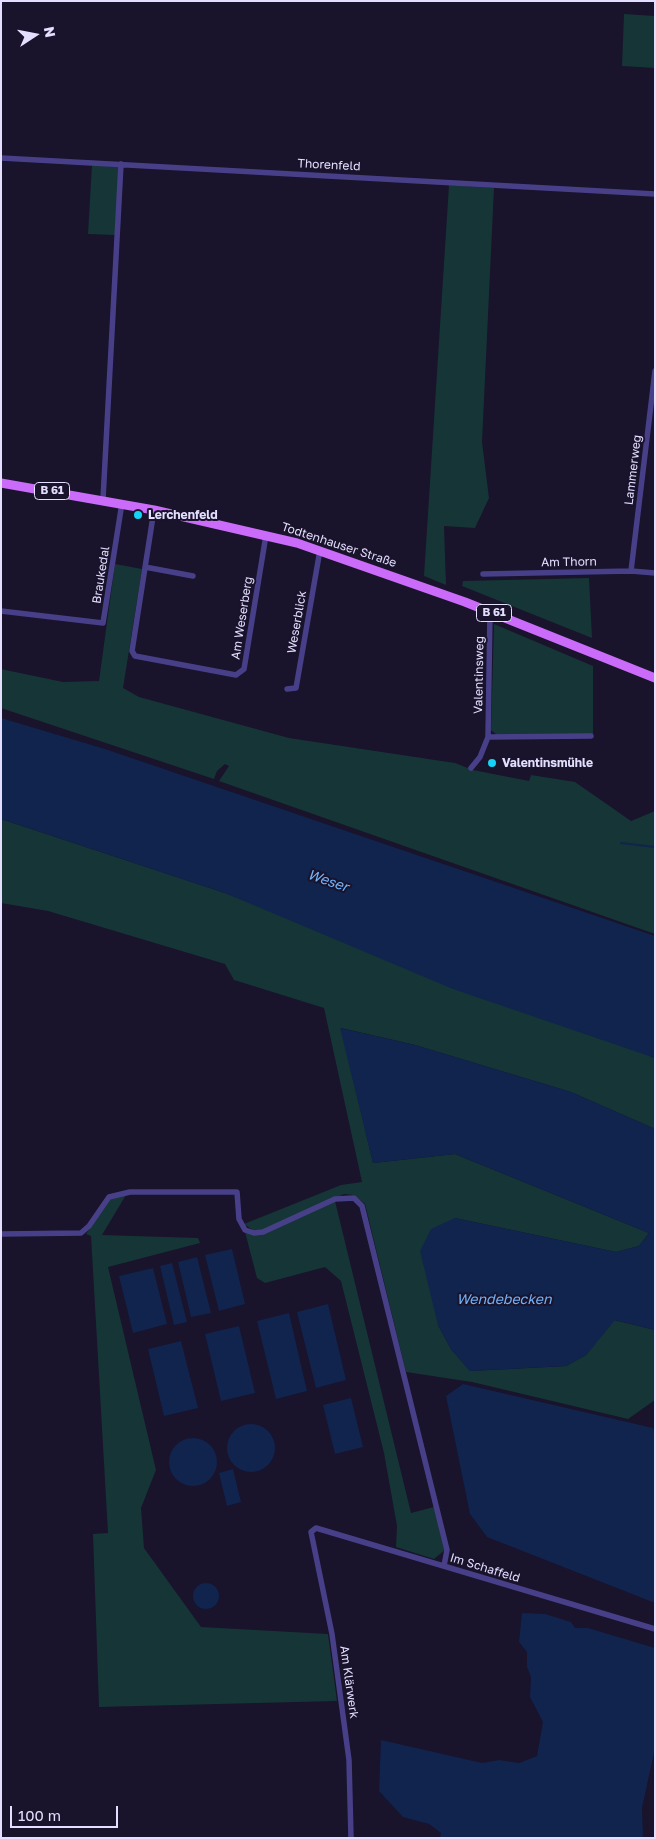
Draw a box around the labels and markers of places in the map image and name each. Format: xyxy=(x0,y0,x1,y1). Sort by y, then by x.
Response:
place label: Lerchenfeld xyxy=(148,508,218,522)
marker: Lerchenfeld xyxy=(132,509,144,521)
place label: Valentinsmühle xyxy=(502,756,593,770)
marker: Valentinsmühle xyxy=(486,757,498,769)

